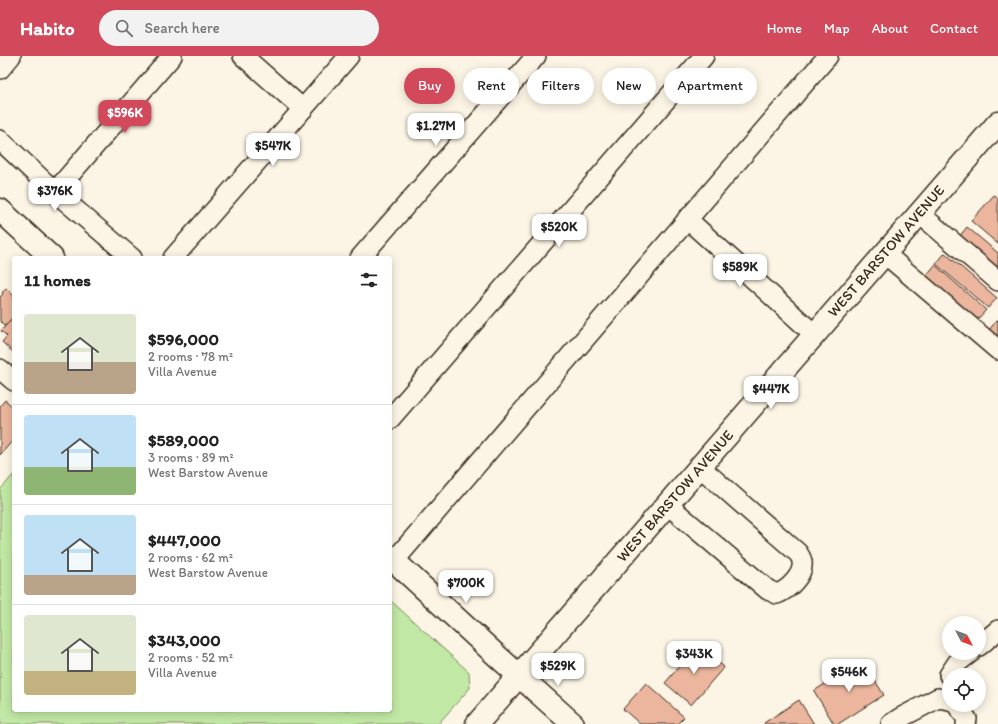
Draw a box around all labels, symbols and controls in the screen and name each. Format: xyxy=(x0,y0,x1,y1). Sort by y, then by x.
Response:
search box xyxy=(99,10,379,46)
text: Habito xyxy=(20,17,75,40)
icon: search xyxy=(113,17,135,39)
text: Search here xyxy=(145,19,220,37)
text: Home xyxy=(767,20,802,37)
text: Map xyxy=(824,20,850,37)
text: About xyxy=(872,20,908,37)
text: Contact xyxy=(930,20,978,37)
chip: Buy xyxy=(404,68,455,104)
chip: Rent xyxy=(463,68,519,104)
chip: Filters xyxy=(527,68,594,104)
chip: New xyxy=(602,68,656,104)
chip: Apartment xyxy=(664,68,757,104)
pin: $596K xyxy=(97,100,153,134)
text: $596K xyxy=(107,105,143,120)
pin: $1.27M xyxy=(403,113,469,147)
text: $1.27M xyxy=(416,118,456,133)
pin: $547K xyxy=(245,133,301,167)
text: $547K xyxy=(255,138,291,153)
pin: $376K xyxy=(27,178,83,212)
street label: WEST BARSTOW AVENUE xyxy=(824,181,948,321)
text: $376K xyxy=(37,183,73,198)
pin: $520K xyxy=(531,214,587,248)
text: $520K xyxy=(541,219,577,234)
pin: $589K xyxy=(712,254,768,288)
text: $589K xyxy=(722,259,758,274)
icon: filters xyxy=(358,269,380,291)
text: 11 homes xyxy=(24,270,91,290)
text: $596,000 xyxy=(148,329,219,349)
icon: home xyxy=(56,330,104,378)
text: 2 rooms · 78 m² xyxy=(148,349,233,364)
text: Villa Avenue xyxy=(148,364,217,379)
pin: $447K xyxy=(743,376,799,410)
text: $447K xyxy=(753,381,789,396)
street label: WEST BARSTOW AVENUE xyxy=(613,426,737,566)
text: $589,000 xyxy=(148,430,219,450)
icon: home xyxy=(56,431,104,479)
text: 3 rooms · 89 m² xyxy=(148,450,234,465)
text: West Barstow Avenue xyxy=(148,465,268,480)
text: $447,000 xyxy=(148,530,221,550)
icon: home xyxy=(56,531,104,579)
text: 2 rooms · 62 m² xyxy=(148,550,233,565)
text: West Barstow Avenue xyxy=(148,565,268,580)
pin: $700K xyxy=(438,570,494,604)
text: $700K xyxy=(447,575,485,590)
north arrow xyxy=(942,616,986,660)
map controls xyxy=(942,616,986,712)
text: $343,000 xyxy=(148,630,221,650)
icon: home xyxy=(56,631,104,679)
pin: $343K xyxy=(666,641,722,675)
text: $343K xyxy=(676,646,712,661)
text: 2 rooms · 52 m² xyxy=(148,650,233,665)
pin: $529K xyxy=(530,653,586,687)
text: $529K xyxy=(540,658,576,673)
pin: $546K xyxy=(821,659,877,693)
text: $546K xyxy=(831,664,867,679)
text: Villa Avenue xyxy=(148,665,217,680)
button: locate xyxy=(942,668,986,712)

